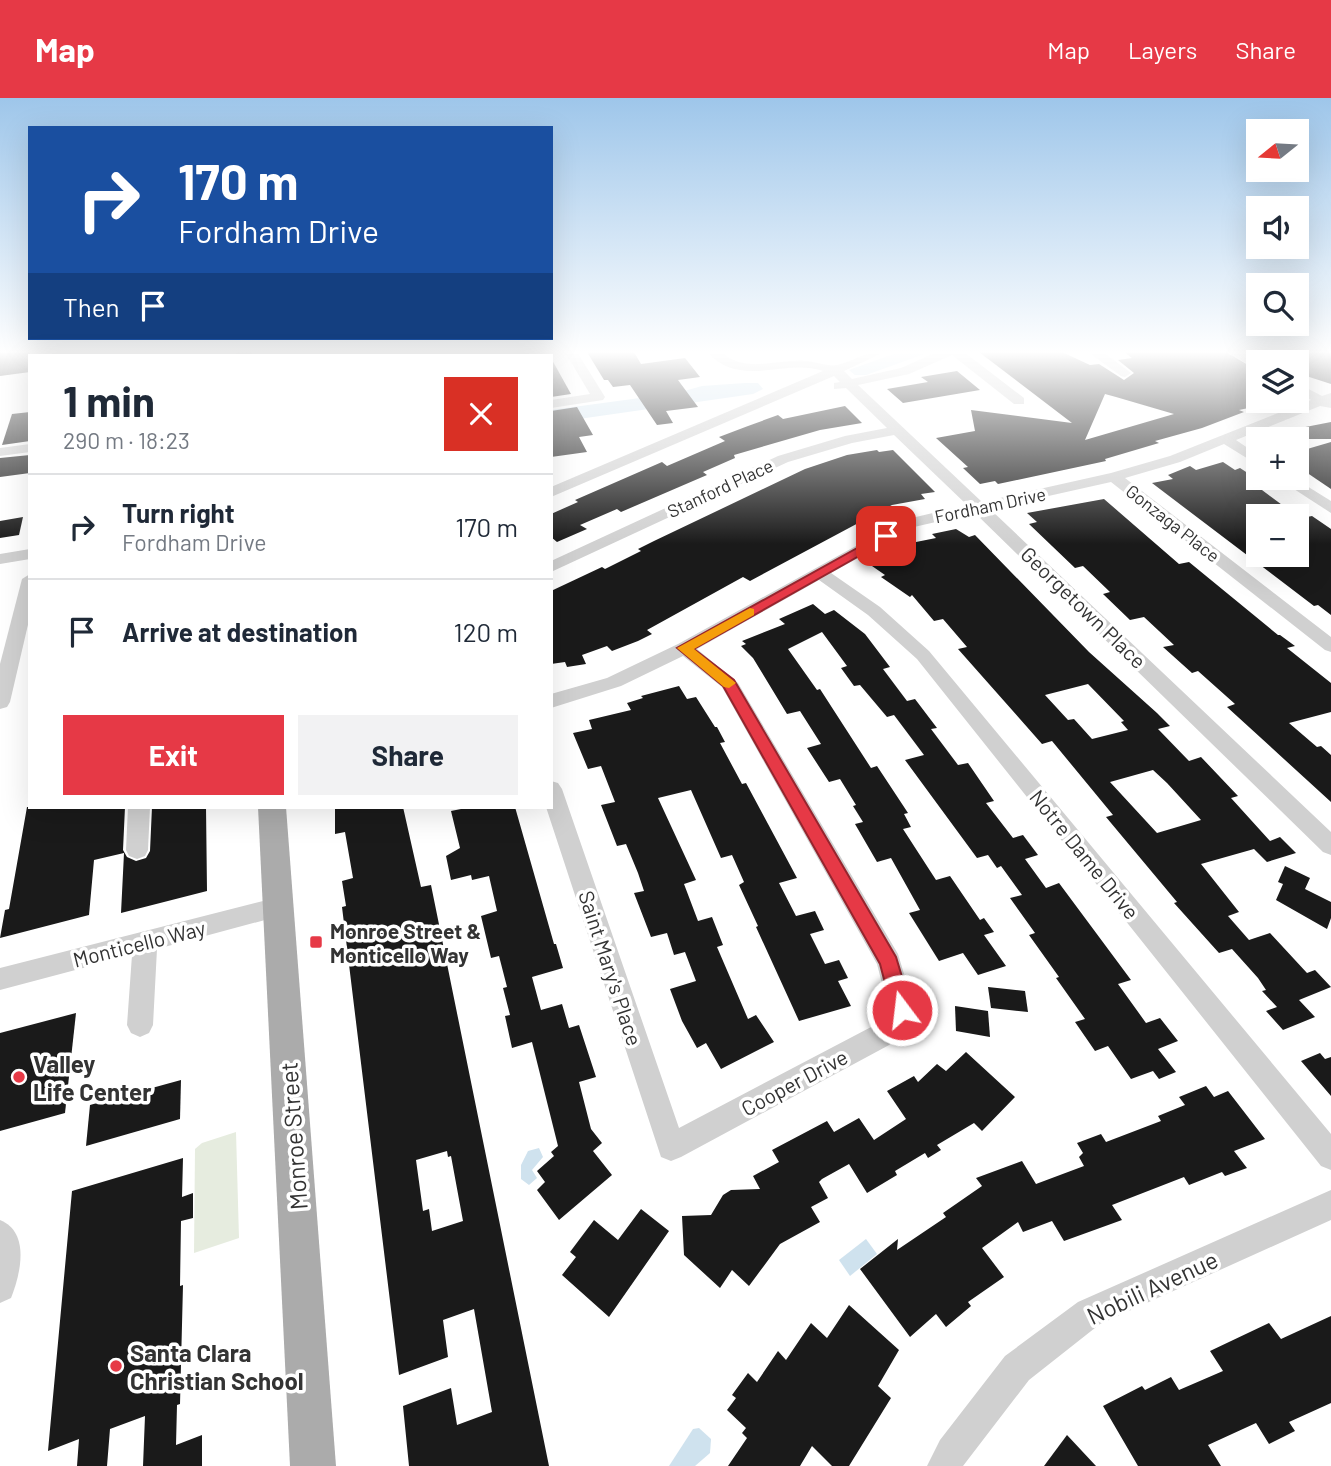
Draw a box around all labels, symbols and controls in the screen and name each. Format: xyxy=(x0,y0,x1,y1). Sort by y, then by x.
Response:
text: Map xyxy=(35,29,95,69)
text: Map xyxy=(1047,35,1090,64)
text: Layers xyxy=(1128,35,1197,64)
text: Share xyxy=(1235,35,1296,64)
north arrow xyxy=(1246,119,1309,182)
map controls xyxy=(1246,119,1309,567)
text: 170 m xyxy=(178,151,298,210)
icon: right xyxy=(63,154,154,245)
button: sound xyxy=(1246,196,1309,259)
text: Fordham Drive xyxy=(178,211,379,249)
button: search xyxy=(1246,273,1309,336)
icon: arrive xyxy=(134,287,172,325)
text: Then xyxy=(63,291,120,322)
button: layers xyxy=(1246,350,1309,413)
text: 1 min xyxy=(63,375,155,425)
button: close xyxy=(444,377,518,451)
text: 290 m · 18:23 xyxy=(63,426,190,454)
button: + xyxy=(1246,427,1309,490)
street label: Stanford Place xyxy=(664,454,776,522)
street label: Gonzaga Place xyxy=(1122,480,1224,566)
street label: Fordham Drive xyxy=(932,482,1048,528)
text: Turn right xyxy=(122,497,235,528)
button: − xyxy=(1246,504,1309,567)
pin xyxy=(856,506,916,566)
icon: right xyxy=(63,508,101,546)
text: 170 m xyxy=(455,511,518,542)
icon: arrive xyxy=(867,517,905,555)
text: Fordham Drive xyxy=(122,528,267,556)
street label: Georgetown Place xyxy=(1016,541,1152,673)
icon: arrive xyxy=(63,613,101,651)
text: Arrive at destination xyxy=(122,616,358,647)
text: 120 m xyxy=(454,616,518,647)
button: Exit xyxy=(63,715,284,795)
button: Share xyxy=(298,715,518,795)
street label: Notre Dame Drive xyxy=(1025,784,1145,924)
street label: Saint Mary's Place xyxy=(574,887,648,1049)
street label: Monticello Way xyxy=(70,914,208,972)
place label: Monroe Street & Monticello Way xyxy=(330,918,481,967)
marker: Monroe Street & Monticello Way xyxy=(308,934,324,950)
position arrow xyxy=(865,973,939,1047)
street label: Cooper Drive xyxy=(737,1044,851,1120)
place label: Valley Life Center xyxy=(33,1049,151,1106)
street label: Monroe Street xyxy=(273,1061,313,1211)
marker: Valley Life Center xyxy=(11,1069,27,1085)
street label: Nobili Avenue xyxy=(1082,1244,1222,1330)
place label: Santa Clara Christian School xyxy=(130,1338,304,1395)
marker: Santa Clara Christian School xyxy=(108,1358,124,1374)

